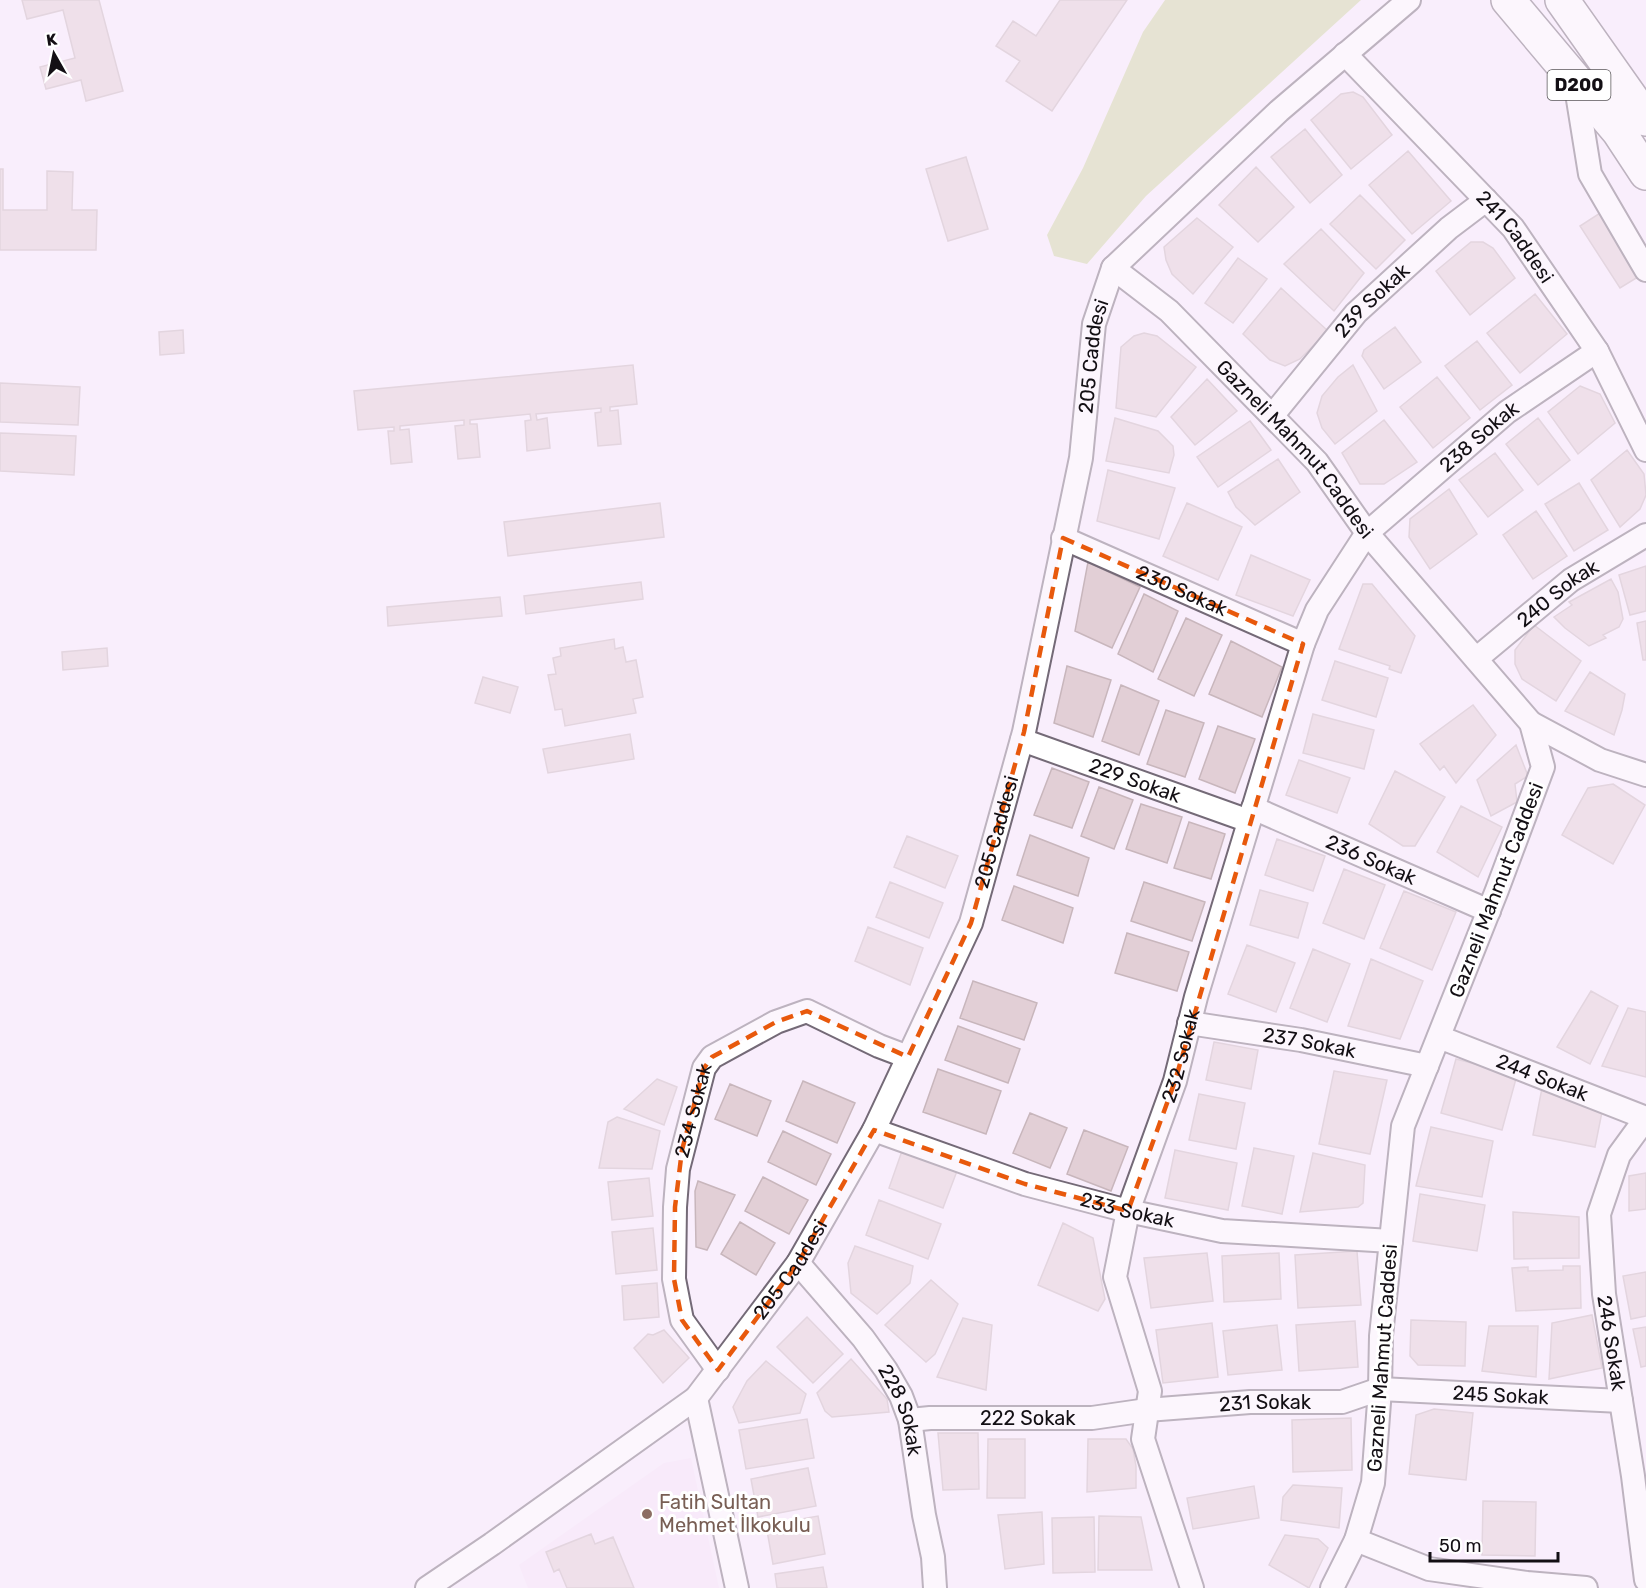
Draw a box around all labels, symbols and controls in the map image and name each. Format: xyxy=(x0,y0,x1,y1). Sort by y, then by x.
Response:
north arrow xyxy=(24,24,84,84)
text: K xyxy=(45,29,59,50)
road number: D200 xyxy=(1548,70,1610,100)
street label: 241 Caddesi xyxy=(1471,185,1559,288)
street label: 239 Sokak xyxy=(1329,258,1415,342)
street label: 205 Caddesi xyxy=(1073,296,1114,415)
street label: Gazneli Mahmut Caddesi xyxy=(1211,355,1378,544)
street label: 238 Sokak xyxy=(1434,395,1524,477)
street label: 240 Sokak xyxy=(1512,554,1603,632)
street label: 230 Sokak xyxy=(1133,560,1232,621)
street label: 229 Sokak xyxy=(1086,753,1185,808)
street label: 205 Caddesi xyxy=(969,773,1023,891)
street label: Gazneli Mahmut Caddesi xyxy=(1444,779,1548,1001)
street label: 236 Sokak xyxy=(1322,829,1421,890)
street label: 232 Sokak xyxy=(1156,1006,1205,1106)
street label: 237 Sokak xyxy=(1261,1022,1359,1063)
street label: 244 Sokak xyxy=(1493,1049,1592,1106)
street label: 234 Sokak xyxy=(669,1060,717,1160)
street label: 233 Sokak xyxy=(1078,1187,1177,1233)
street label: 205 Caddesi xyxy=(748,1215,832,1324)
street label: Gazneli Mahmut Caddesi xyxy=(1362,1243,1402,1473)
street label: 246 Sokak xyxy=(1592,1294,1631,1393)
street label: 228 Sokak xyxy=(873,1360,927,1458)
street label: 245 Sokak xyxy=(1452,1381,1550,1409)
street label: 231 Sokak xyxy=(1218,1390,1312,1416)
street label: 222 Sokak xyxy=(980,1406,1076,1430)
place label: Fatih Sultan Mehmet İlkokulu xyxy=(659,1490,811,1537)
marker: Fatih Sultan Mehmet İlkokulu xyxy=(640,1507,654,1521)
scale bar xyxy=(1430,1525,1558,1563)
text: 50 m xyxy=(1439,1535,1482,1557)

